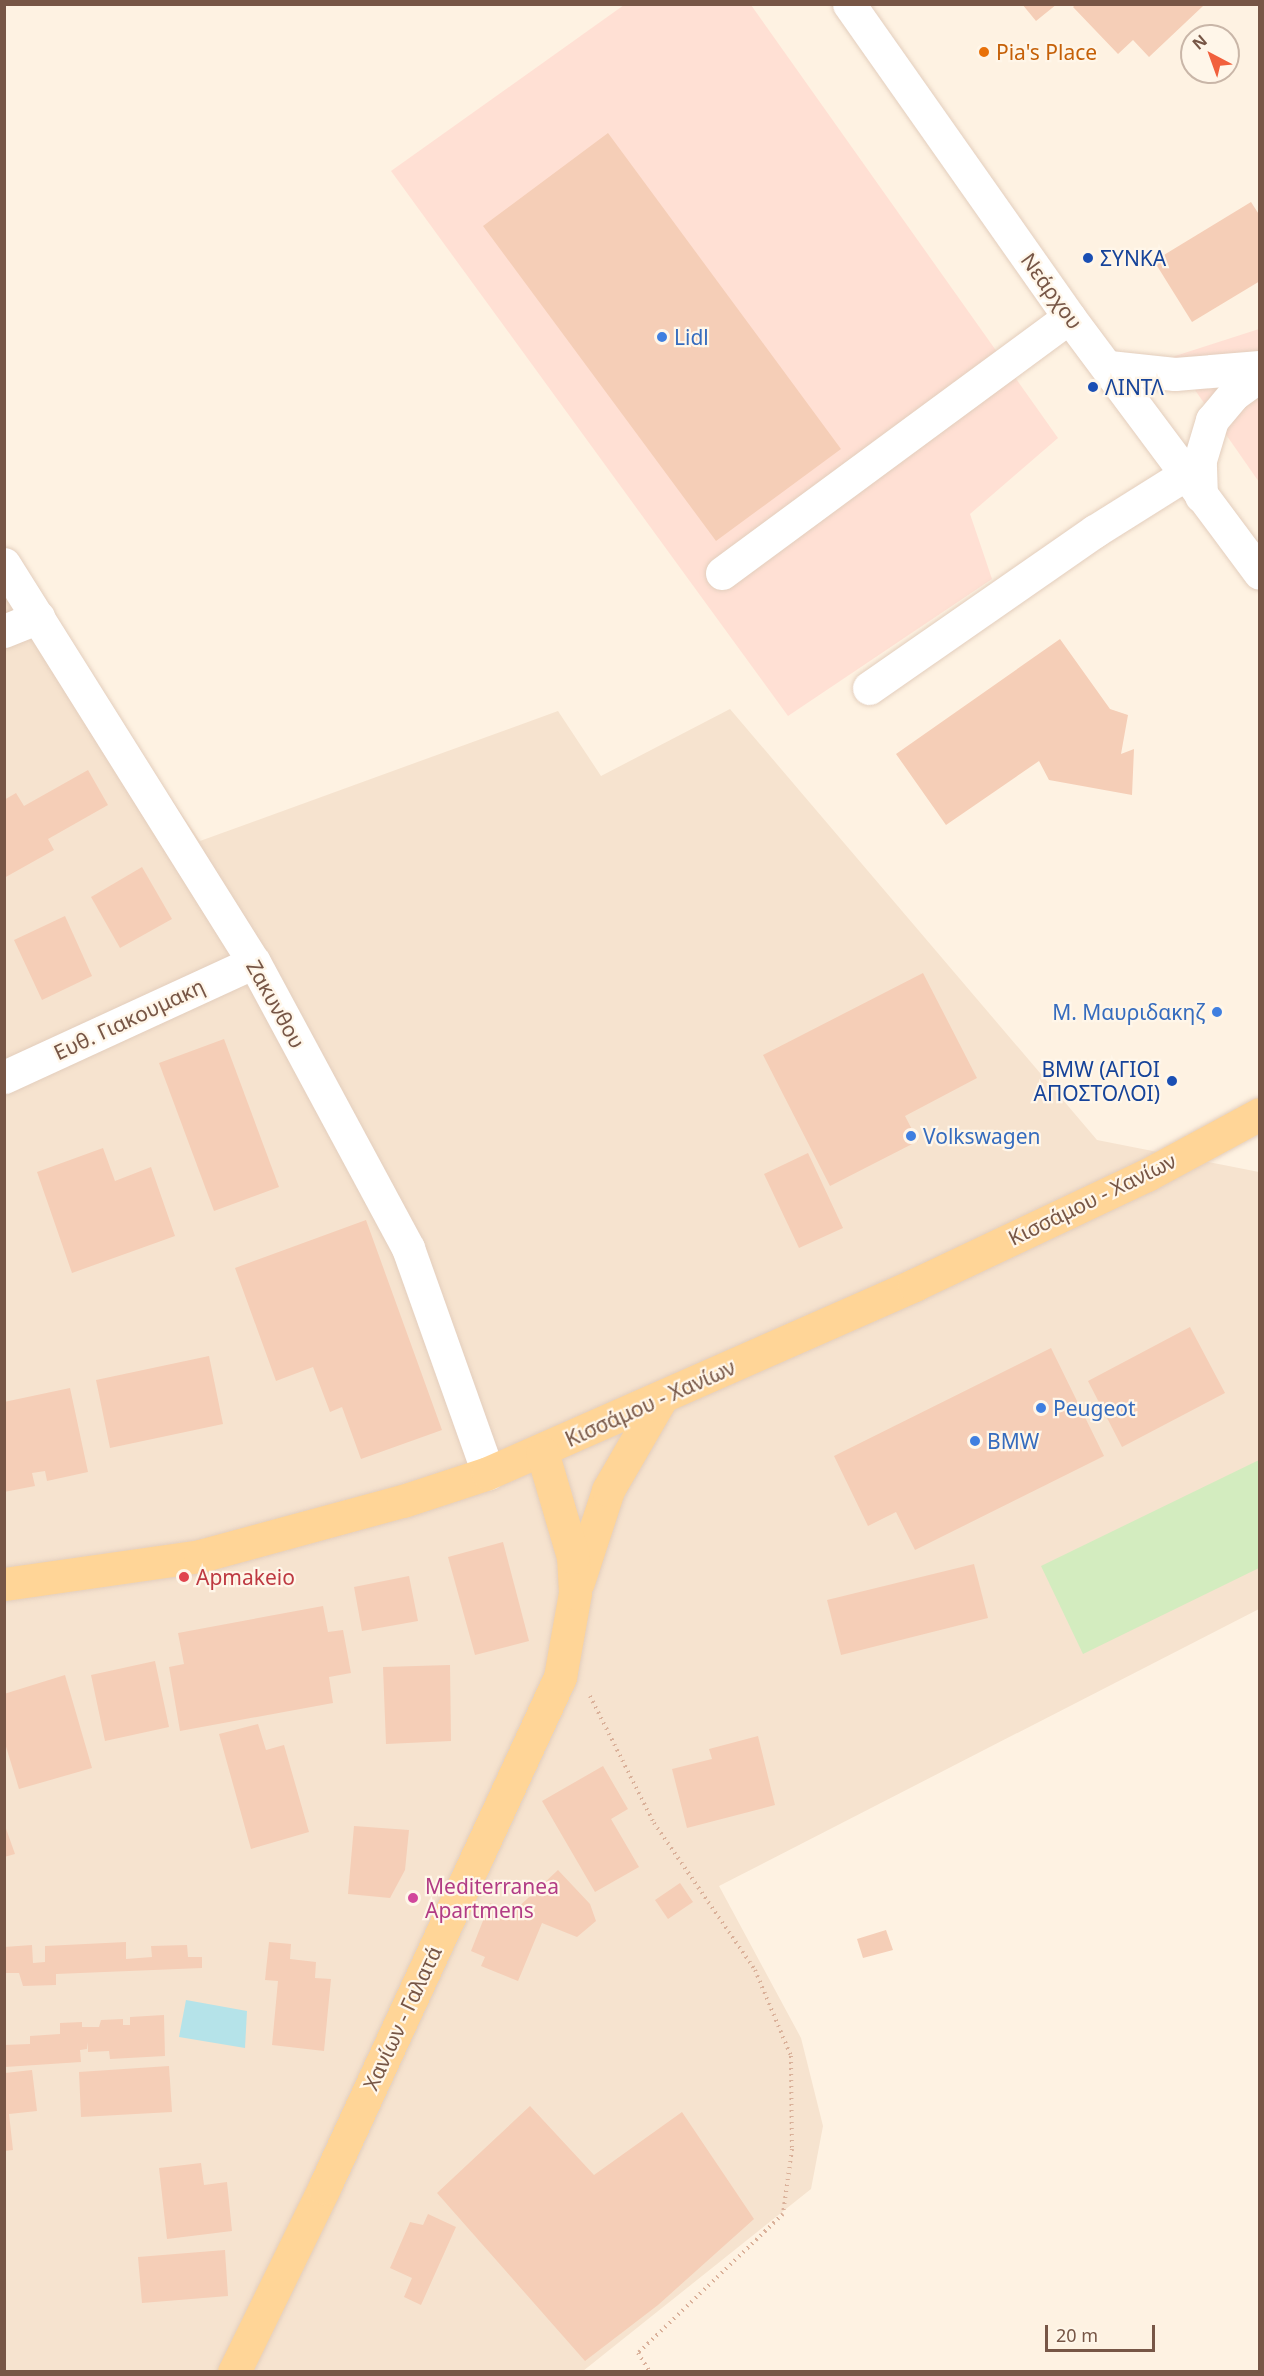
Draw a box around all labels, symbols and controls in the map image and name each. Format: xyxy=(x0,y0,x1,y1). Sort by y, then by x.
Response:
north arrow xyxy=(1180,24,1240,84)
text: N xyxy=(1187,29,1212,55)
place label: Pia's Place xyxy=(996,39,1097,65)
marker: Pia's Place xyxy=(977,45,991,59)
place label: ΣΥΝΚΑ xyxy=(1100,245,1166,271)
street label: Νεάρχου xyxy=(1016,248,1088,334)
marker: ΣΥΝΚΑ xyxy=(1081,251,1095,265)
place label: Lidl xyxy=(674,324,709,350)
marker: Lidl xyxy=(655,330,669,344)
place label: ΛΙΝΤΛ xyxy=(1105,374,1164,400)
marker: ΛΙΝΤΛ xyxy=(1086,380,1100,394)
street label: Ζακυνθου xyxy=(241,955,311,1053)
street label: Ευθ. Γιακουμακη xyxy=(50,973,208,1065)
place label: Μ. Μαυριδακηζ xyxy=(1052,999,1205,1025)
marker: Μ. Μαυριδακηζ xyxy=(1210,1005,1224,1019)
place label: BMW (ΑΓΙΟΙ ΑΠΟΣΤΟΛΟΙ) xyxy=(1034,1056,1160,1106)
marker: BMW (ΑΓΙΟΙ ΑΠΟΣΤΟΛΟΙ) xyxy=(1165,1074,1179,1088)
place label: Volkswagen xyxy=(923,1123,1041,1149)
marker: Volkswagen xyxy=(904,1129,918,1143)
street label: Κισσάμου - Χανίων xyxy=(1004,1147,1180,1251)
street label: Κισσάμου - Χανίων xyxy=(561,1354,739,1452)
place label: Peugeot xyxy=(1053,1395,1136,1421)
marker: Peugeot xyxy=(1034,1401,1048,1415)
place label: BMW xyxy=(987,1428,1039,1454)
marker: BMW xyxy=(968,1434,982,1448)
place label: Apmakeio xyxy=(196,1564,295,1590)
marker: Apmakeio xyxy=(177,1570,191,1584)
place label: Mediterranea Apartmens xyxy=(425,1873,559,1923)
marker: Mediterranea Apartmens xyxy=(406,1891,420,1905)
street label: Χανίων - Γαλατά xyxy=(358,1942,446,2094)
scale bar xyxy=(1048,2313,1158,2351)
text: 20 m xyxy=(1056,2323,1098,2347)

